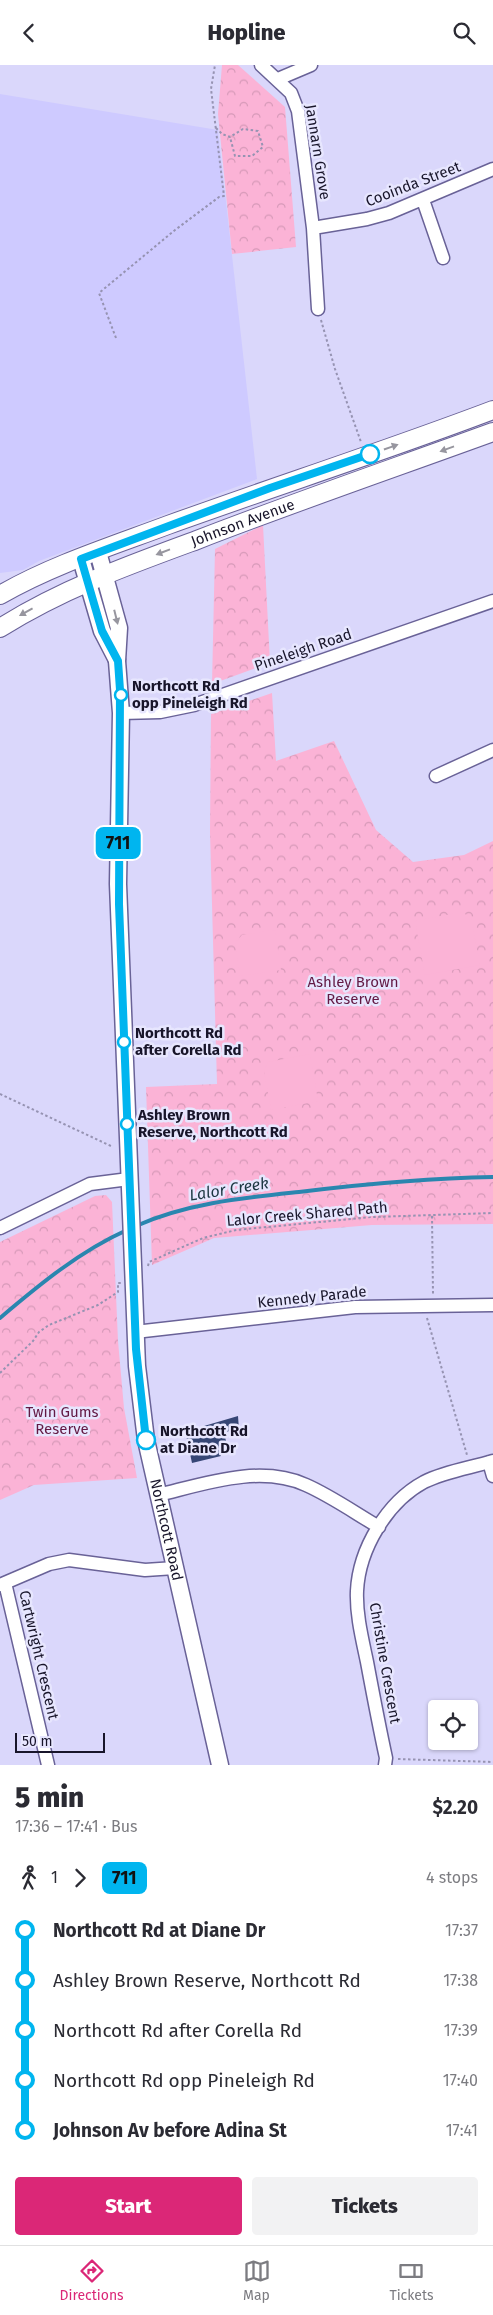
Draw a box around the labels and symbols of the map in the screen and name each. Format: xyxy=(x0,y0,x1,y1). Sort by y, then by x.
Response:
street label: Jannarn Grove xyxy=(302,103,334,201)
street label: Cooinda Street xyxy=(363,157,464,210)
one-way arrow xyxy=(384,442,399,450)
unlabelled marker xyxy=(360,444,380,464)
one-way arrow xyxy=(439,445,454,453)
street label: Johnson Avenue xyxy=(188,495,297,550)
one-way arrow xyxy=(155,548,170,556)
one-way arrow xyxy=(18,608,33,616)
one-way arrow xyxy=(112,610,120,625)
street label: Pineleigh Road xyxy=(252,625,354,675)
place label: Northcott Rd opp Pineleigh Rd xyxy=(132,677,248,712)
marker: Northcott Rd opp Pineleigh Rd xyxy=(114,688,128,702)
line badge: 711 xyxy=(89,827,147,859)
park label: Ashley Brown Reserve xyxy=(308,973,398,1008)
place label: Northcott Rd after Corella Rd xyxy=(135,1024,242,1059)
marker: Northcott Rd after Corella Rd xyxy=(117,1035,131,1049)
place label: Ashley Brown Reserve, Northcott Rd xyxy=(137,1106,288,1141)
marker: Ashley Brown Reserve, Northcott Rd xyxy=(120,1117,134,1131)
water label: Lalor Creek xyxy=(188,1173,270,1205)
street label: Lalor Creek Shared Path xyxy=(226,1198,388,1230)
street label: Kennedy Parade xyxy=(257,1282,367,1312)
park label: Twin Gums Reserve xyxy=(25,1403,99,1438)
place label: Northcott Rd at Diane Dr xyxy=(160,1422,248,1457)
marker: Northcott Rd at Diane Dr xyxy=(136,1430,156,1450)
street label: Northcott Road xyxy=(146,1477,187,1582)
street label: Cartwright Crescent xyxy=(15,1589,63,1722)
street label: Christine Crescent xyxy=(365,1601,405,1725)
scale bar xyxy=(15,1730,105,1753)

